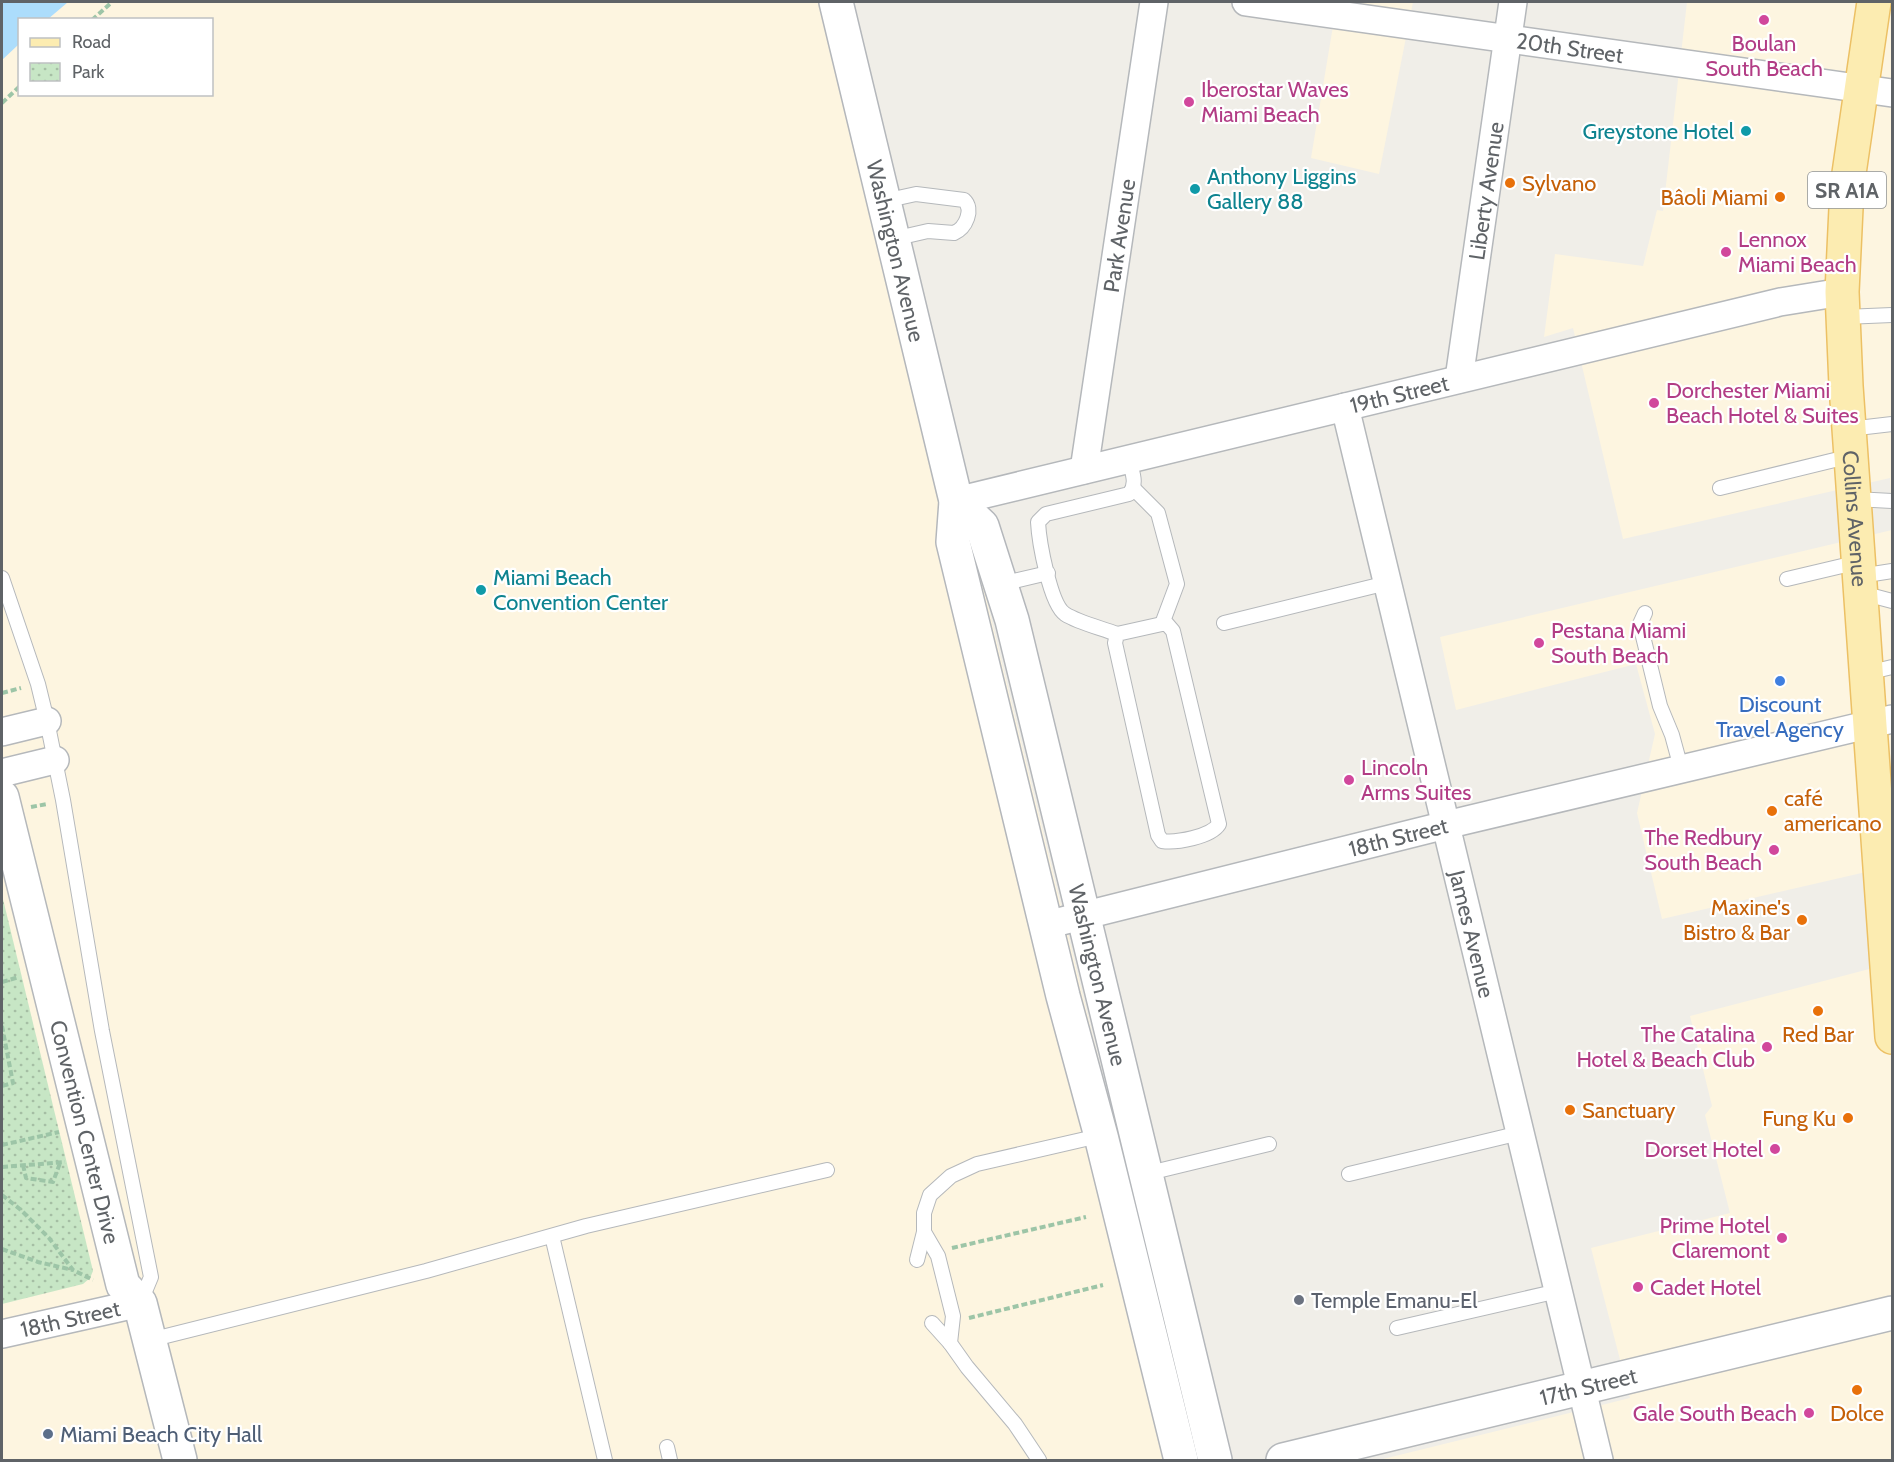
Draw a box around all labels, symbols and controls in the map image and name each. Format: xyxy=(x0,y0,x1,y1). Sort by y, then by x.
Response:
marker: Boulan South Beach xyxy=(1757,13,1771,27)
legend xyxy=(18,18,213,96)
street label: 20th Street xyxy=(1515,27,1626,69)
place label: Boulan South Beach xyxy=(1705,30,1823,82)
text: Road xyxy=(72,31,111,53)
text: Park xyxy=(72,61,105,83)
place label: Iberostar Waves Miami Beach xyxy=(1201,76,1349,128)
marker: Iberostar Waves Miami Beach xyxy=(1182,95,1196,109)
place label: Greystone Hotel xyxy=(1583,118,1735,145)
street label: Liberty Avenue xyxy=(1463,120,1509,262)
marker: Greystone Hotel xyxy=(1739,124,1753,138)
street label: Washington Avenue xyxy=(861,157,931,344)
place label: Anthony Liggins Gallery 88 xyxy=(1207,163,1356,215)
place label: Sylvano xyxy=(1522,170,1596,197)
road number: SR A1A xyxy=(1808,172,1886,208)
marker: Sylvano xyxy=(1503,176,1517,190)
street label: Park Avenue xyxy=(1097,177,1141,294)
marker: Anthony Liggins Gallery 88 xyxy=(1188,182,1202,196)
place label: Bâoli Miami xyxy=(1661,184,1768,211)
marker: Bâoli Miami xyxy=(1773,190,1787,204)
place label: Lennox Miami Beach xyxy=(1738,226,1857,278)
marker: Lennox Miami Beach xyxy=(1719,245,1733,259)
street label: 19th Street xyxy=(1347,369,1452,419)
place label: Dorchester Miami Beach Hotel & Suites xyxy=(1666,377,1859,429)
marker: Dorchester Miami Beach Hotel & Suites xyxy=(1647,396,1661,410)
street label: Collins Avenue xyxy=(1837,449,1874,588)
place label: Miami Beach Convention Center xyxy=(493,564,668,616)
marker: Miami Beach Convention Center xyxy=(474,583,488,597)
place label: Pestana Miami South Beach xyxy=(1551,617,1686,669)
marker: Pestana Miami South Beach xyxy=(1532,636,1546,650)
marker: Discount Travel Agency xyxy=(1773,674,1787,688)
place label: Discount Travel Agency xyxy=(1716,691,1844,743)
place label: Lincoln Arms Suites xyxy=(1361,754,1471,806)
marker: Lincoln Arms Suites xyxy=(1342,773,1356,787)
place label: café americano xyxy=(1784,785,1882,837)
marker: café americano xyxy=(1765,804,1779,818)
street label: 18th Street xyxy=(1346,811,1451,862)
place label: The Redbury South Beach xyxy=(1644,824,1762,876)
marker: The Redbury South Beach xyxy=(1767,843,1781,857)
street label: James Avenue xyxy=(1443,866,1501,1000)
street label: Washington Avenue xyxy=(1063,881,1133,1069)
place label: Maxine's Bistro & Bar xyxy=(1683,894,1790,946)
marker: Maxine's Bistro & Bar xyxy=(1795,913,1809,927)
marker: Red Bar xyxy=(1811,1004,1825,1018)
street label: Convention Center Drive xyxy=(44,1017,126,1246)
place label: The Catalina Hotel & Beach Club xyxy=(1576,1021,1755,1073)
place label: Red Bar xyxy=(1782,1021,1854,1048)
marker: The Catalina Hotel & Beach Club xyxy=(1760,1040,1774,1054)
place label: Sanctuary xyxy=(1582,1097,1675,1124)
marker: Sanctuary xyxy=(1563,1103,1577,1117)
place label: Fung Ku xyxy=(1762,1105,1836,1132)
marker: Fung Ku xyxy=(1841,1111,1855,1125)
place label: Dorset Hotel xyxy=(1644,1136,1764,1163)
marker: Dorset Hotel xyxy=(1768,1142,1782,1156)
place label: Prime Hotel Claremont xyxy=(1660,1212,1771,1264)
marker: Prime Hotel Claremont xyxy=(1775,1231,1789,1245)
place label: Cadet Hotel xyxy=(1650,1274,1762,1301)
marker: Cadet Hotel xyxy=(1631,1280,1645,1294)
place label: Temple Emanu-El xyxy=(1311,1287,1478,1314)
marker: Temple Emanu-El xyxy=(1292,1293,1306,1307)
street label: 18th Street xyxy=(18,1294,123,1343)
street label: 17th Street xyxy=(1537,1361,1640,1411)
marker: Dolce xyxy=(1850,1383,1864,1397)
place label: Gale South Beach xyxy=(1633,1400,1797,1427)
place label: Dolce xyxy=(1830,1400,1884,1427)
marker: Gale South Beach xyxy=(1802,1406,1816,1420)
place label: Miami Beach City Hall xyxy=(60,1421,263,1448)
marker: Miami Beach City Hall xyxy=(41,1427,55,1441)

